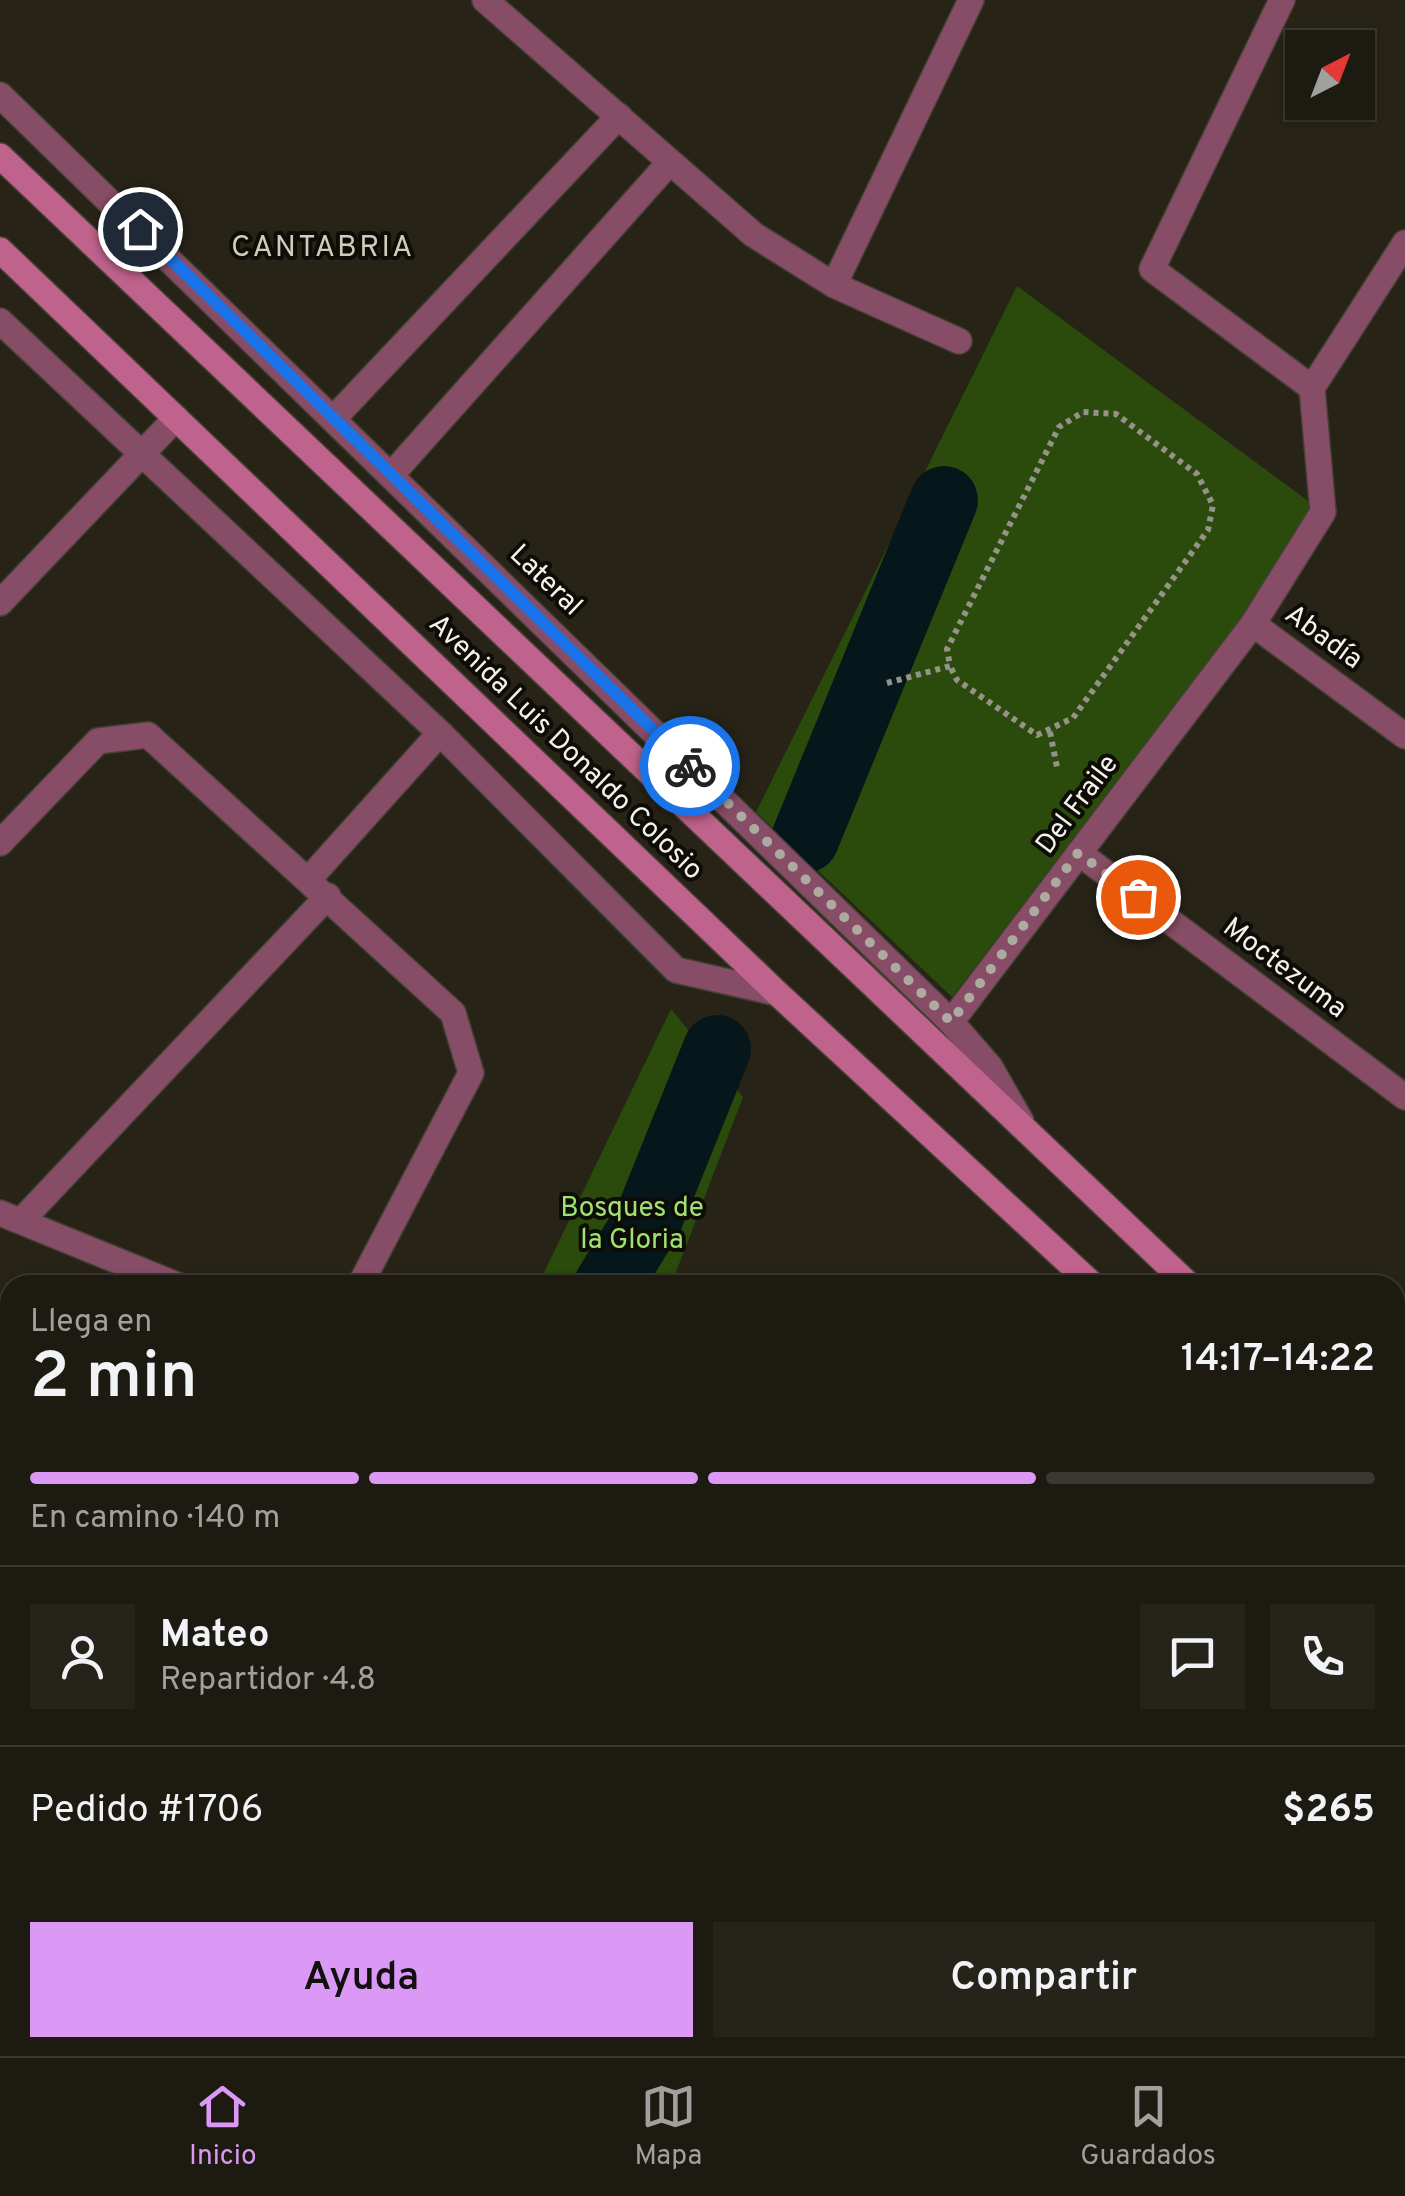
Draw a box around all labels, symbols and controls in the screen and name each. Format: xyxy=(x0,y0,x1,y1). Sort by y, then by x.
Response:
north arrow xyxy=(1285,30,1375,120)
map controls xyxy=(1285,30,1375,120)
pin xyxy=(98,187,183,272)
icon: home xyxy=(113,202,168,257)
district label: CANTABRIA xyxy=(231,230,415,267)
street label: Lateral xyxy=(501,537,589,625)
street label: Abadía xyxy=(1277,598,1369,678)
street label: Avenida Luis Donaldo Colosio xyxy=(420,607,710,889)
courier xyxy=(640,716,740,816)
icon: bike xyxy=(663,739,718,794)
street label: Del Fraile xyxy=(1029,748,1127,862)
pin xyxy=(1096,855,1181,940)
icon: bag xyxy=(1111,870,1166,925)
street label: Moctezuma xyxy=(1215,911,1353,1027)
park label: Bosques de la Gloria xyxy=(560,1191,704,1259)
text: Llega en xyxy=(30,1303,152,1343)
text: 14:17–14:22 xyxy=(1181,1336,1375,1385)
text: 2 min xyxy=(30,1339,198,1421)
text: En camino · 140 m xyxy=(30,1499,280,1539)
button: person xyxy=(30,1604,135,1709)
button: chat xyxy=(1140,1604,1245,1709)
button: phone xyxy=(1270,1604,1375,1709)
text: Mateo xyxy=(160,1612,270,1661)
text: Repartidor · 4.8 xyxy=(160,1661,376,1701)
text: Pedido #1706 xyxy=(30,1787,263,1836)
text: $265 xyxy=(1282,1787,1375,1836)
button: Ayuda xyxy=(30,1922,693,2037)
button: Compartir xyxy=(713,1922,1375,2037)
tab: Inicio xyxy=(189,2079,257,2175)
tab: Mapa xyxy=(635,2079,702,2175)
tab: Guardados xyxy=(1080,2079,1216,2175)

